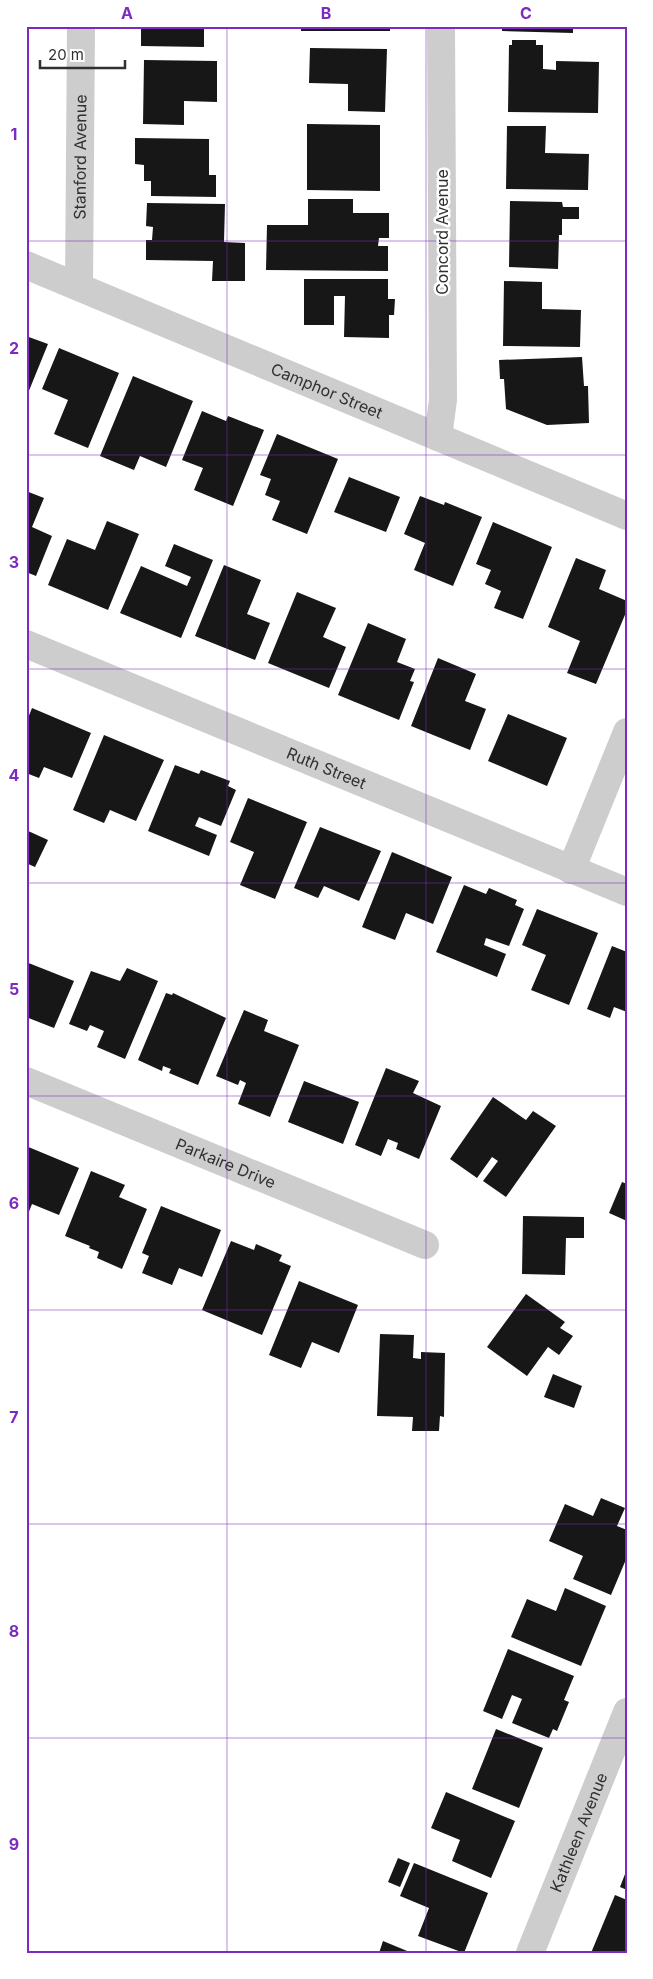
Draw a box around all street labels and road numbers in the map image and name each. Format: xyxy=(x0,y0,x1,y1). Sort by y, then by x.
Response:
street label: Stanford Avenue xyxy=(70,94,90,220)
street label: Concord Avenue xyxy=(432,169,452,295)
street label: Camphor Street xyxy=(268,358,386,423)
street label: Ruth Street xyxy=(284,743,369,793)
street label: Parkaire Drive xyxy=(173,1134,279,1193)
street label: Kathleen Avenue xyxy=(546,1770,612,1895)

